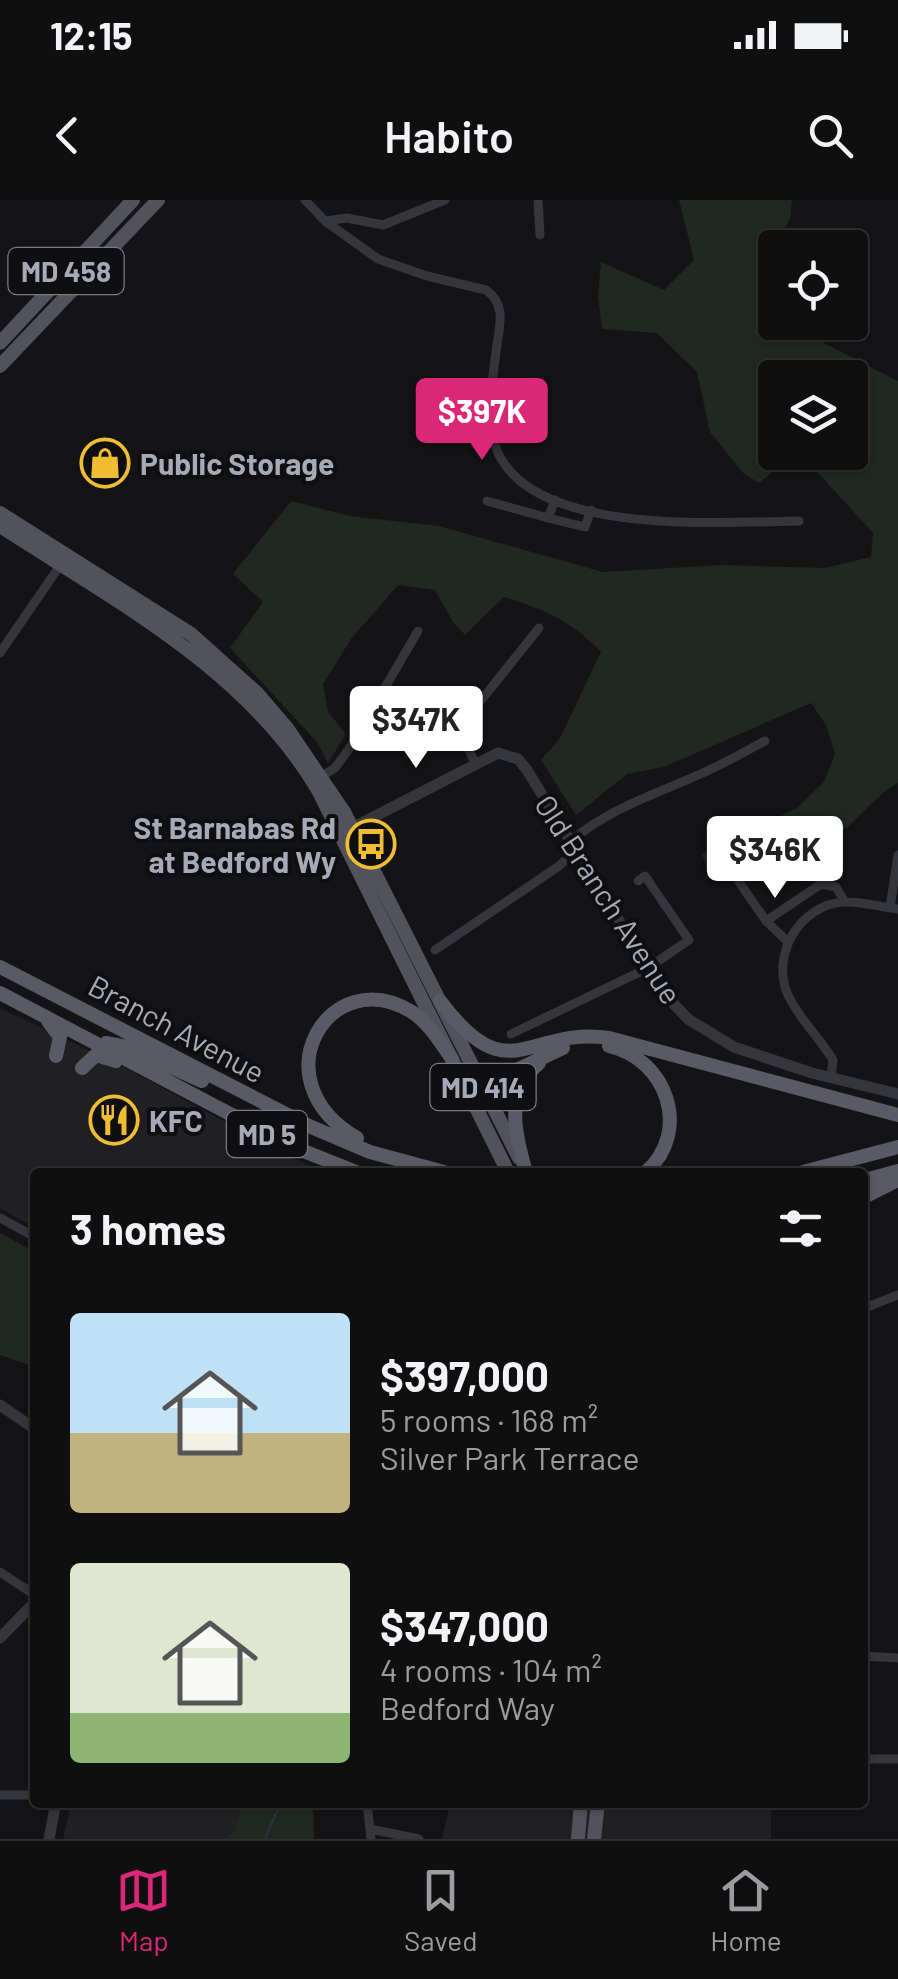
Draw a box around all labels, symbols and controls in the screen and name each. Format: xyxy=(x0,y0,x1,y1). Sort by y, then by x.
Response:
text: 12:15 xyxy=(50,12,133,58)
icon: back xyxy=(40,108,95,163)
text: Habito xyxy=(384,108,514,162)
icon: search xyxy=(803,108,858,163)
map controls xyxy=(758,230,868,470)
button: locate xyxy=(758,230,868,340)
road number: MD 458 xyxy=(8,248,124,294)
button: layers xyxy=(758,360,868,470)
pin: $397K xyxy=(412,378,552,463)
text: $397K xyxy=(438,391,526,429)
shop icon: Public Storage xyxy=(79,437,131,489)
place label: Public Storage xyxy=(140,445,334,481)
pin: $347K xyxy=(346,686,486,771)
text: $347K xyxy=(372,699,460,737)
street label: Old Branch Avenue xyxy=(528,788,690,1010)
place label: St Barnabas Rd at Bedford Wy xyxy=(134,809,336,879)
pin: $346K xyxy=(705,816,845,901)
bus stop icon: St Barnabas Rd at Bedford Wy xyxy=(345,818,397,870)
text: $346K xyxy=(729,829,821,867)
street label: Branch Avenue xyxy=(83,967,271,1089)
road number: MD 414 xyxy=(430,1064,536,1110)
restaurant icon: KFC xyxy=(88,1094,140,1146)
place label: KFC xyxy=(149,1102,203,1138)
road number: MD 5 xyxy=(227,1111,307,1157)
icon: filters xyxy=(773,1201,828,1256)
text: 3 homes xyxy=(70,1203,226,1253)
text: $397,000 xyxy=(380,1350,549,1400)
icon: home xyxy=(150,1353,270,1473)
text: 5 rooms · 168 m² xyxy=(380,1400,598,1438)
text: Silver Park Terrace xyxy=(380,1438,639,1476)
text: $347,000 xyxy=(380,1600,549,1650)
icon: home xyxy=(150,1603,270,1723)
text: 4 rooms · 104 m² xyxy=(380,1650,602,1688)
text: Bedford Way xyxy=(380,1688,555,1726)
tab: Map xyxy=(116,1863,171,1957)
tab: Saved xyxy=(404,1863,477,1957)
tab: Home xyxy=(710,1863,782,1957)

